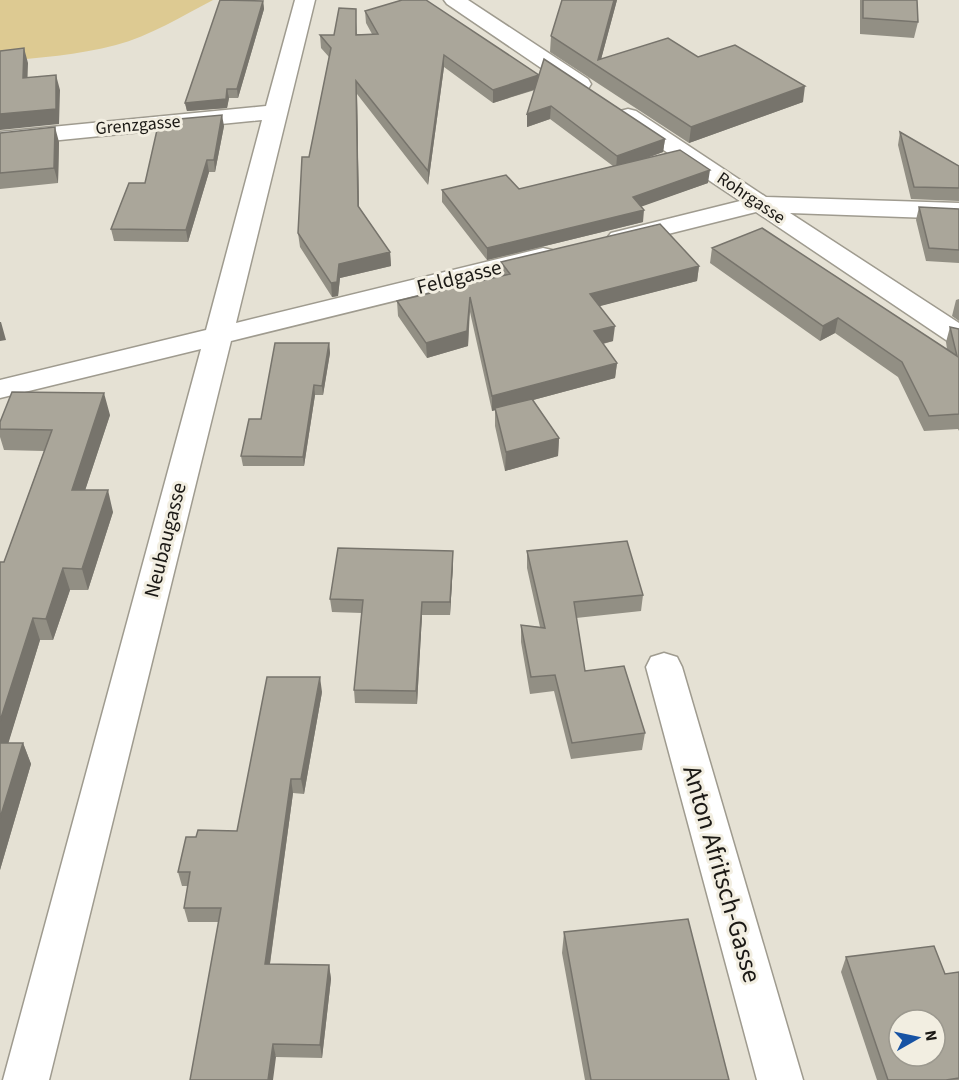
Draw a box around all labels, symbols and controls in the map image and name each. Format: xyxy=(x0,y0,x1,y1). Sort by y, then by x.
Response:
street label: Grenzgasse xyxy=(94,109,182,141)
street label: Rohrgasse xyxy=(712,166,790,230)
street label: Feldgasse xyxy=(413,252,505,302)
street label: Neubaugasse xyxy=(136,479,194,601)
street label: Anton Afritsch-Gasse xyxy=(673,761,771,987)
north arrow xyxy=(887,1008,947,1068)
text: N xyxy=(919,1029,943,1043)

